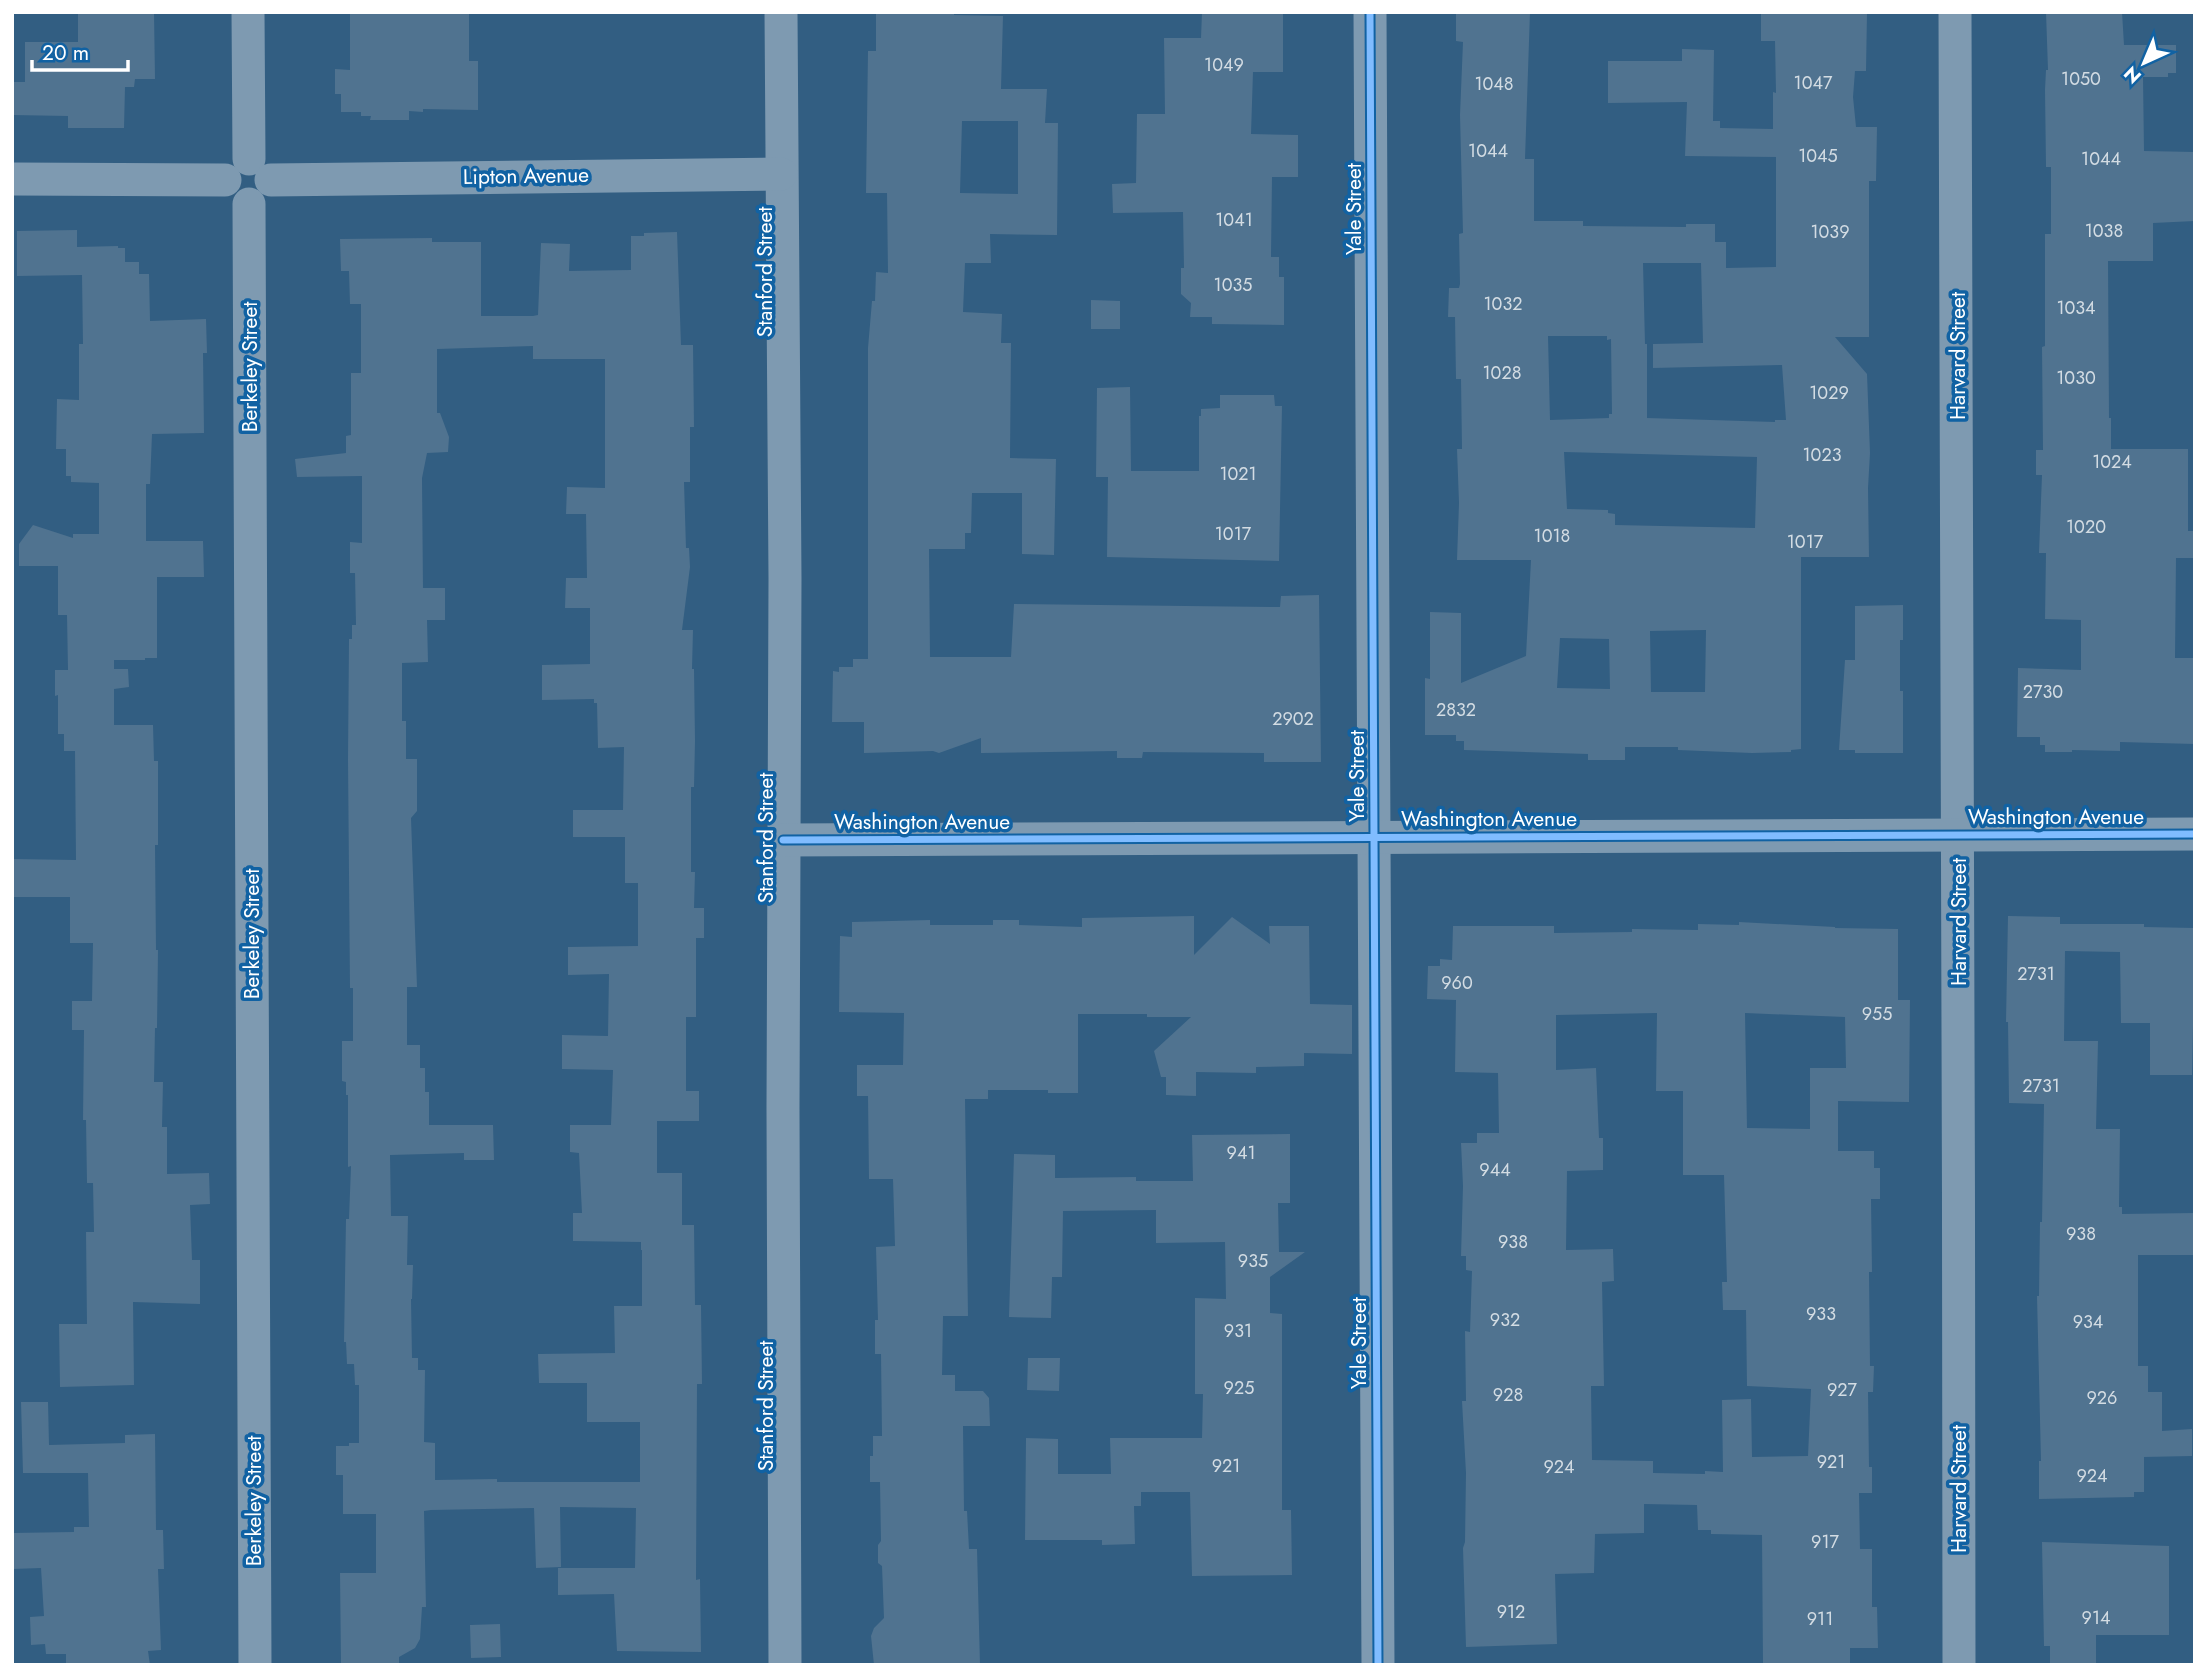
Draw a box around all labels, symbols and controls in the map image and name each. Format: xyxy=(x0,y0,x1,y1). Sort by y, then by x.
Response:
scale bar xyxy=(32,28,128,72)
north arrow xyxy=(2109,28,2179,98)
text: 20 m xyxy=(42,38,89,68)
house number: 1049 xyxy=(1204,52,1244,78)
text: N xyxy=(2118,60,2147,90)
house number: 1050 xyxy=(2061,66,2101,92)
house number: 1047 xyxy=(1794,70,1833,96)
house number: 1048 xyxy=(1474,71,1514,97)
house number: 1044 xyxy=(1468,138,1508,164)
house number: 1045 xyxy=(1798,143,1838,169)
house number: 1044 xyxy=(2081,146,2121,172)
street label: Lipton Avenue xyxy=(463,160,589,192)
street label: Yale Street xyxy=(1339,163,1369,255)
street label: Stanford Street xyxy=(750,207,780,337)
house number: 1041 xyxy=(1215,207,1253,233)
house number: 1038 xyxy=(2085,218,2123,244)
house number: 1039 xyxy=(1810,219,1850,245)
house number: 1035 xyxy=(1214,272,1252,298)
house number: 1032 xyxy=(1484,291,1522,317)
street label: Harvard Street xyxy=(1943,292,1973,420)
house number: 1034 xyxy=(2056,295,2096,321)
street label: Berkeley Street xyxy=(235,302,265,432)
house number: 1028 xyxy=(1483,360,1521,386)
house number: 1030 xyxy=(2056,365,2096,391)
house number: 1029 xyxy=(1809,380,1849,406)
house number: 1023 xyxy=(1803,442,1842,468)
house number: 1024 xyxy=(2092,449,2132,475)
house number: 1021 xyxy=(1219,461,1257,487)
house number: 1020 xyxy=(2066,514,2106,540)
house number: 1017 xyxy=(1215,521,1252,547)
house number: 1018 xyxy=(1534,523,1570,549)
house number: 1017 xyxy=(1787,529,1824,555)
house number: 2730 xyxy=(2023,679,2063,705)
house number: 2832 xyxy=(1436,697,1476,723)
house number: 2902 xyxy=(1272,706,1314,732)
street label: Yale Street xyxy=(1342,730,1372,822)
street label: Stanford Street xyxy=(751,773,781,903)
street label: Washington Avenue xyxy=(1968,802,2144,832)
street label: Washington Avenue xyxy=(1401,804,1577,834)
street label: Washington Avenue xyxy=(834,807,1010,837)
street label: Harvard Street xyxy=(1944,858,1974,986)
street label: Berkeley Street xyxy=(237,869,267,999)
house number: 2731 xyxy=(2017,961,2055,987)
house number: 960 xyxy=(1441,970,1473,996)
house number: 955 xyxy=(1862,1001,1892,1027)
house number: 2731 xyxy=(2022,1073,2060,1099)
house number: 941 xyxy=(1227,1140,1255,1166)
house number: 944 xyxy=(1479,1157,1511,1183)
house number: 938 xyxy=(2066,1221,2096,1247)
house number: 938 xyxy=(1498,1229,1528,1255)
house number: 935 xyxy=(1238,1248,1268,1274)
street label: Yale Street xyxy=(1344,1297,1374,1389)
house number: 933 xyxy=(1806,1301,1836,1327)
house number: 932 xyxy=(1490,1307,1520,1333)
house number: 934 xyxy=(2073,1309,2103,1335)
house number: 931 xyxy=(1224,1318,1252,1344)
street label: Stanford Street xyxy=(751,1341,781,1471)
house number: 925 xyxy=(1224,1375,1254,1401)
house number: 927 xyxy=(1827,1377,1858,1403)
house number: 928 xyxy=(1493,1382,1523,1408)
house number: 926 xyxy=(2087,1385,2117,1411)
street label: Harvard Street xyxy=(1944,1425,1974,1553)
street label: Berkeley Street xyxy=(239,1436,269,1566)
house number: 921 xyxy=(1817,1449,1845,1475)
house number: 921 xyxy=(1212,1453,1240,1479)
house number: 924 xyxy=(1543,1454,1575,1480)
house number: 924 xyxy=(2076,1463,2108,1489)
house number: 917 xyxy=(1811,1529,1840,1555)
house number: 912 xyxy=(1497,1599,1525,1625)
house number: 914 xyxy=(2082,1605,2110,1631)
house number: 911 xyxy=(1807,1606,1833,1632)

